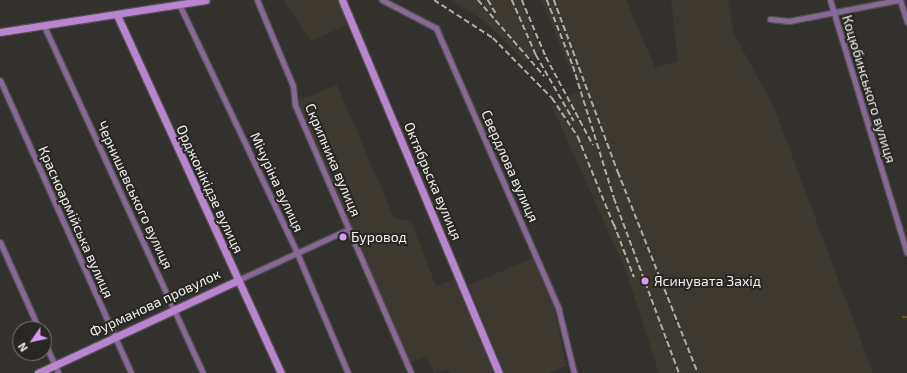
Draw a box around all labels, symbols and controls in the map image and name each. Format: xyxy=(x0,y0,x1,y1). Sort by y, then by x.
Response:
street label: Коцюбинського вулиця xyxy=(838,13,900,165)
street label: Скрипника вулиця xyxy=(302,101,364,219)
street label: Свердлова вулиця xyxy=(478,107,542,225)
street label: Чернишевського вулиця xyxy=(93,118,177,272)
street label: Октябрьска вулиця xyxy=(401,119,465,243)
street label: Орджонікідзе вулиця xyxy=(173,122,247,256)
street label: Мічуріна вулиця xyxy=(247,130,307,234)
street label: Красноармійська вулиця xyxy=(35,143,117,301)
place label: Буровод xyxy=(351,229,407,245)
marker: Буровод xyxy=(338,232,348,242)
street label: Фурманова провулок xyxy=(87,265,223,341)
place label: Ясинувата Захід xyxy=(654,273,761,289)
marker: Ясинувата Захід xyxy=(639,275,651,287)
north arrow xyxy=(12,321,52,361)
text: N xyxy=(15,341,30,354)

